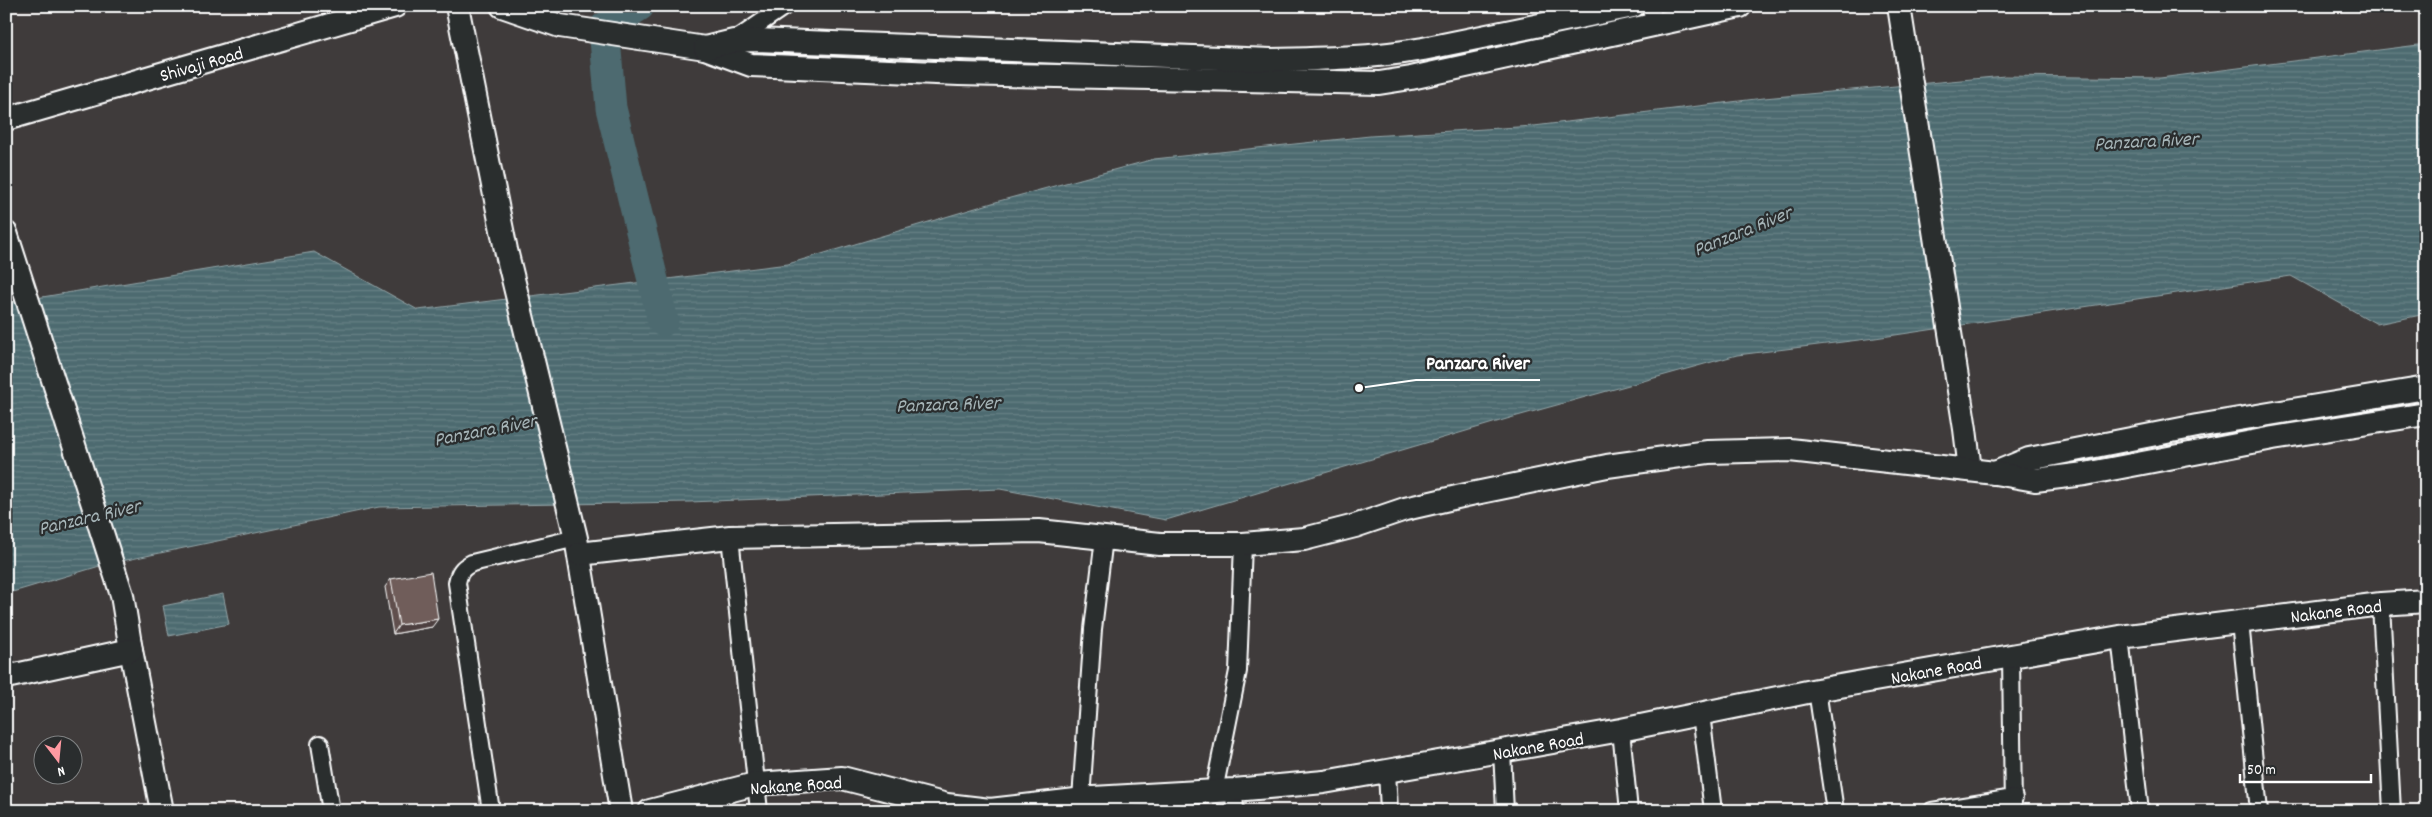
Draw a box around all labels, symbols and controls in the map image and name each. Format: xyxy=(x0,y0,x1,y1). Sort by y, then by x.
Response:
street label: Shivaji Road xyxy=(157,42,247,91)
water label: Panzara River xyxy=(2093,126,2201,160)
water label: Panzara River xyxy=(1690,199,1799,265)
callout: Panzara River xyxy=(1416,345,1540,380)
text: Panzara River xyxy=(1426,351,1531,379)
water label: Panzara River xyxy=(896,390,1003,422)
water label: Panzara River xyxy=(432,408,542,456)
water label: Panzara River xyxy=(36,493,146,544)
street label: Nakane Road xyxy=(2289,594,2384,632)
street label: Nakane Road xyxy=(1889,651,1984,694)
street label: Nakane Road xyxy=(1491,727,1586,770)
north arrow xyxy=(32,734,82,784)
scale bar xyxy=(2240,752,2371,784)
text: N xyxy=(55,760,67,781)
text: 50 m xyxy=(2247,760,2276,782)
street label: Nakane Road xyxy=(749,771,843,804)

